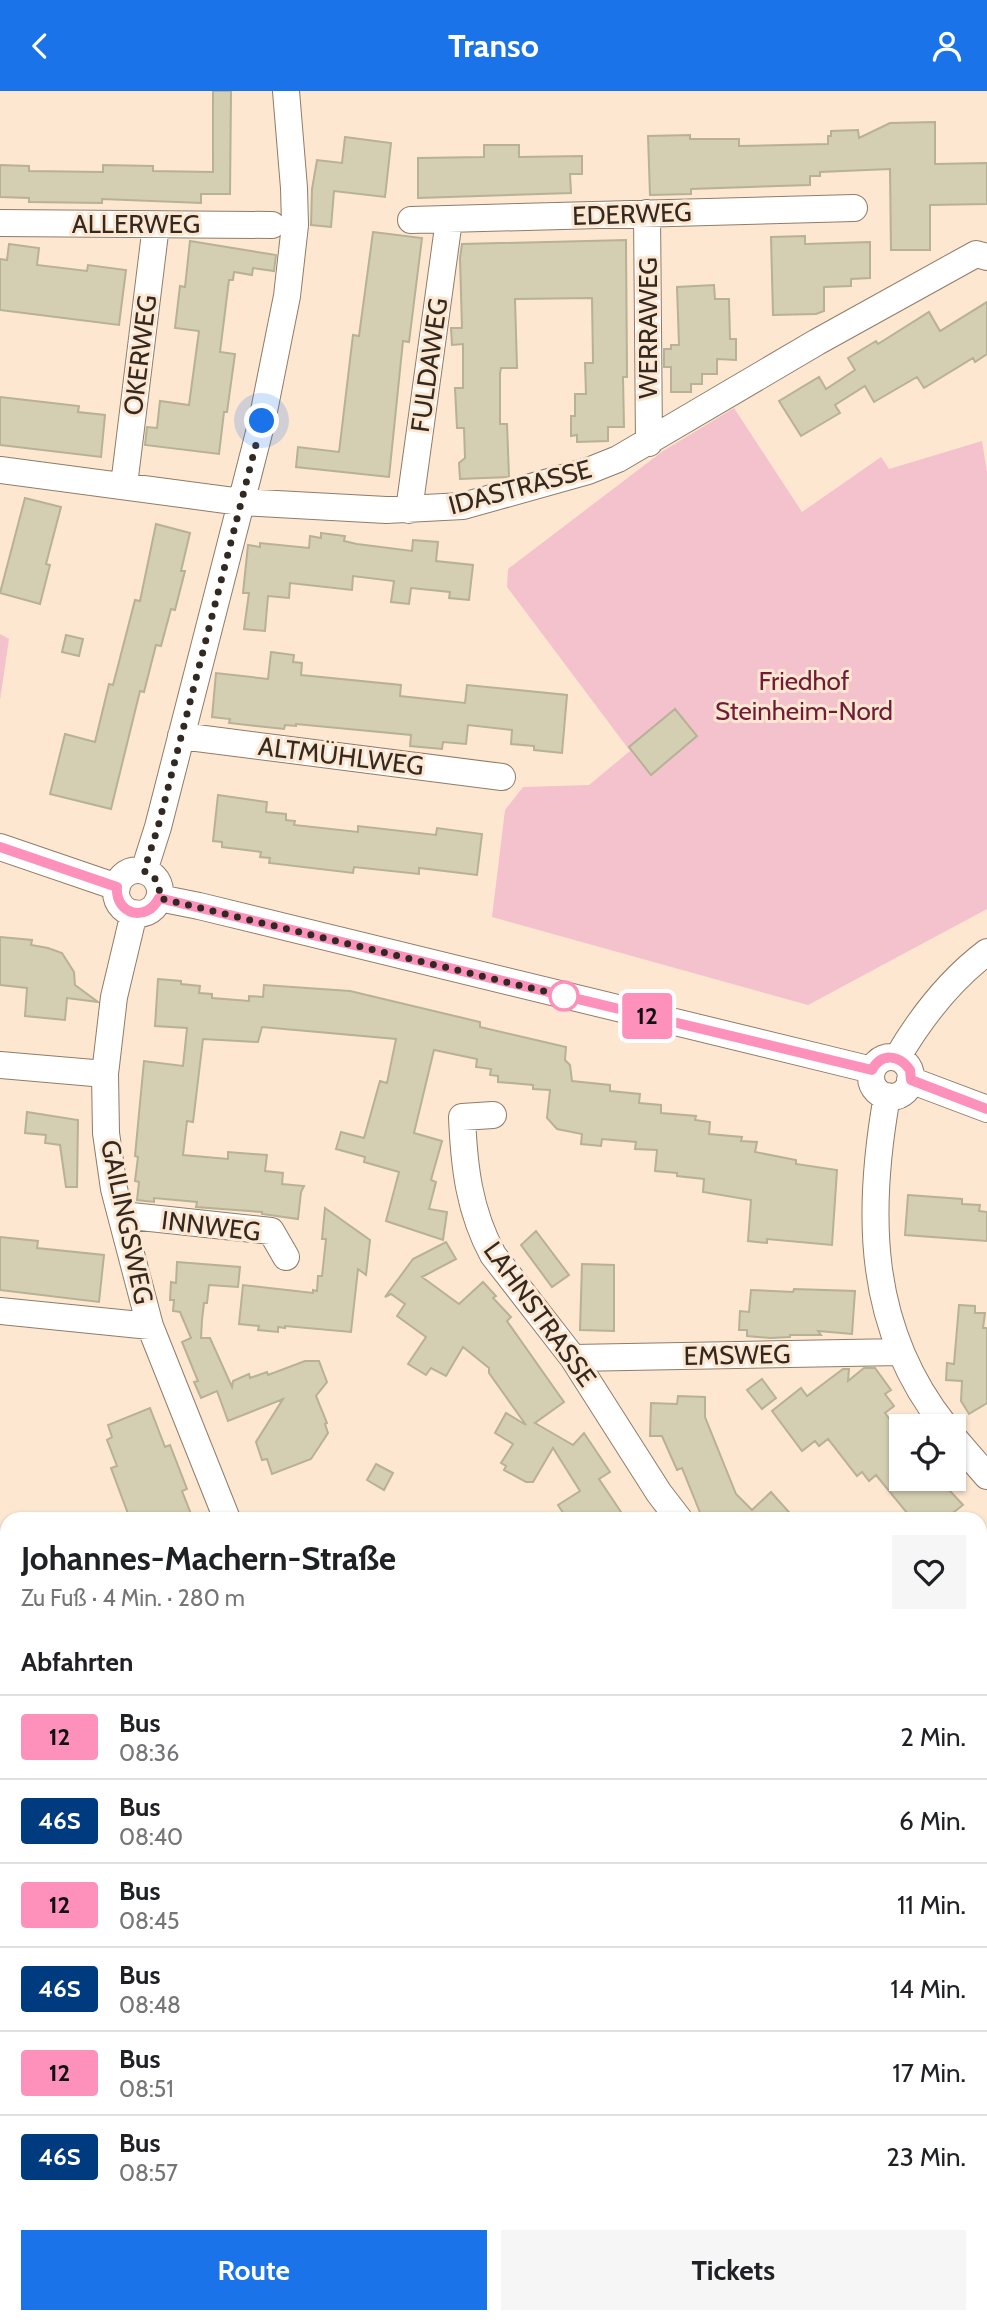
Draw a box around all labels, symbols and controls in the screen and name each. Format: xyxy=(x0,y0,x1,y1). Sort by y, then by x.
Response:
text: Transo xyxy=(448,26,539,65)
icon: back xyxy=(21,27,59,65)
icon: person xyxy=(928,27,966,65)
street label: EDERWEG xyxy=(572,196,692,232)
street label: ALLERWEG xyxy=(72,208,200,240)
street label: WERRAWEG xyxy=(632,257,664,399)
street label: OKERWEG xyxy=(117,293,163,417)
street label: FULDAWEG xyxy=(404,296,454,434)
your location xyxy=(244,403,279,438)
street label: IDASTRASSE xyxy=(445,453,595,521)
park label: Friedhof Steinheim-Nord xyxy=(715,665,893,727)
street label: ALTMÜHLWEG xyxy=(256,730,426,782)
unlabelled marker xyxy=(549,981,579,1011)
line badge: 12 xyxy=(616,993,678,1039)
text: 12 xyxy=(636,1001,658,1030)
street label: GAILINGSWEG xyxy=(94,1137,160,1307)
street label: INNWEG xyxy=(160,1204,262,1248)
street label: LAHNSTRASSE xyxy=(477,1235,603,1393)
street label: EMSWEG xyxy=(683,1338,791,1372)
map controls xyxy=(889,1414,966,1491)
button: locate xyxy=(889,1414,966,1491)
button: heart xyxy=(892,1535,966,1609)
text: Johannes-Machern-Straße xyxy=(21,1538,396,1578)
text: Zu Fuß · 4 Min. · 280 m xyxy=(21,1584,245,1612)
text: Abfahrten xyxy=(21,1646,133,1678)
text: Bus xyxy=(119,1707,160,1739)
text: 2 Min. xyxy=(900,1721,966,1753)
text: 12 xyxy=(49,1722,70,1751)
text: 08:36 xyxy=(119,1739,179,1767)
text: Bus xyxy=(119,1791,160,1823)
text: 6 Min. xyxy=(899,1805,966,1837)
text: 46S xyxy=(38,1806,81,1835)
text: 08:40 xyxy=(119,1823,183,1851)
text: Bus xyxy=(119,1875,160,1907)
text: 11 Min. xyxy=(897,1889,966,1921)
text: 12 xyxy=(49,1890,70,1919)
text: 08:45 xyxy=(119,1907,180,1935)
text: Bus xyxy=(119,1959,160,1991)
text: 14 Min. xyxy=(890,1973,966,2005)
text: 46S xyxy=(38,1974,81,2003)
text: 08:48 xyxy=(119,1991,181,2019)
text: Bus xyxy=(119,2043,160,2075)
text: 17 Min. xyxy=(892,2057,966,2089)
text: 12 xyxy=(49,2058,70,2087)
text: 08:51 xyxy=(119,2075,174,2103)
text: Bus xyxy=(119,2127,160,2159)
text: 23 Min. xyxy=(886,2141,966,2173)
text: 46S xyxy=(38,2142,81,2171)
text: 08:57 xyxy=(119,2159,178,2187)
button: Route xyxy=(21,2230,487,2310)
button: Tickets xyxy=(501,2230,966,2310)

